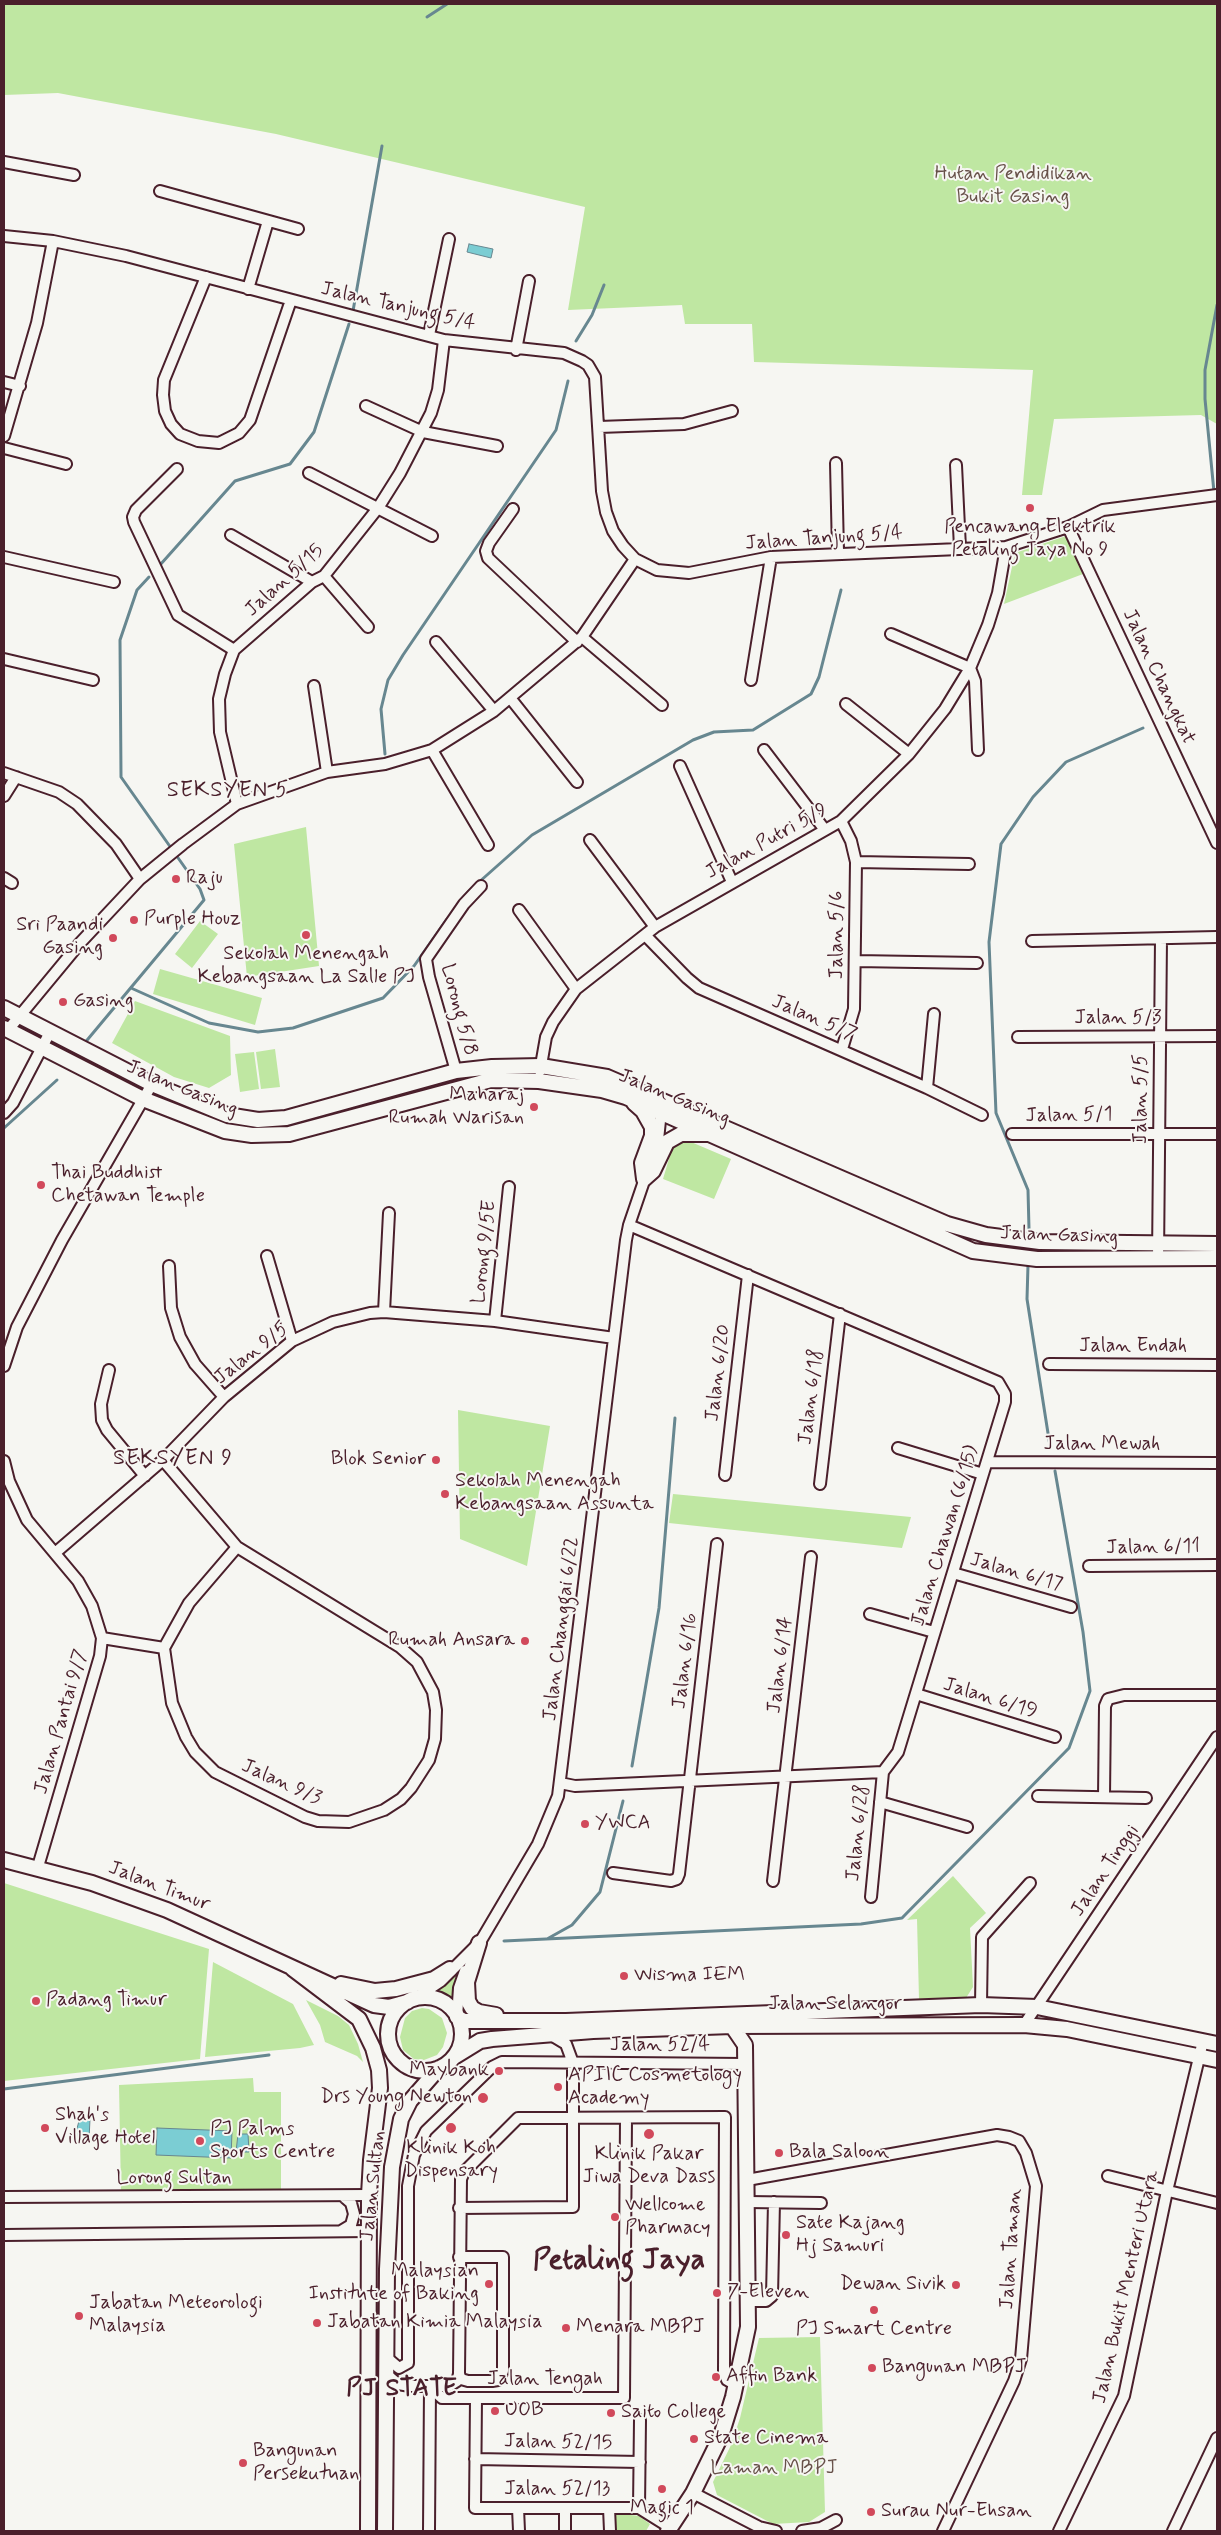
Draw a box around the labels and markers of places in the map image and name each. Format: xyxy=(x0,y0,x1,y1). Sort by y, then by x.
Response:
marker: Pencawang Elektrik Petaling Jaya No 9 xyxy=(1024,502,1036,514)
place label: Pencawang Elektrik Petaling Jaya No 9 xyxy=(944,516,1116,563)
place label: Raju xyxy=(186,867,223,891)
marker: Raju xyxy=(170,873,182,885)
place label: Purple Houz xyxy=(144,908,241,932)
place label: Sri Paandi Gasing xyxy=(16,914,103,961)
marker: Purple Houz xyxy=(128,914,140,926)
marker: Sekolah Menengah Kebangsaan La Salle PJ xyxy=(300,929,312,941)
marker: Sri Paandi Gasing xyxy=(107,932,119,944)
place label: Sekolah Menengah Kebangsaan La Salle PJ xyxy=(197,943,415,990)
place label: Gasing xyxy=(73,990,134,1014)
marker: Gasing xyxy=(57,996,69,1008)
place label: Maharaj Rumah Warisan xyxy=(389,1084,524,1131)
marker: Maharaj Rumah Warisan xyxy=(528,1101,540,1113)
place label: Thai Buddhist Chetawan Temple xyxy=(51,1162,205,1209)
marker: Thai Buddhist Chetawan Temple xyxy=(35,1179,47,1191)
place label: Blok Senior xyxy=(331,1448,426,1472)
marker: Blok Senior xyxy=(430,1454,442,1466)
place label: Sekolah Menengah Kebangsaan Assunta xyxy=(455,1470,654,1517)
marker: Sekolah Menengah Kebangsaan Assunta xyxy=(439,1488,451,1500)
place label: Rumah Ansara xyxy=(388,1629,515,1653)
marker: Rumah Ansara xyxy=(519,1635,531,1647)
place label: YWCA xyxy=(595,1812,650,1836)
marker: YWCA xyxy=(579,1818,591,1830)
place label: Wisma IEM xyxy=(634,1964,745,1988)
marker: Wisma IEM xyxy=(618,1970,630,1982)
place label: Padang Timur xyxy=(46,1989,167,2013)
marker: Padang Timur xyxy=(30,1995,42,2007)
place label: Maybank xyxy=(409,2059,489,2083)
place label: APIIC Cosmetology Academy xyxy=(568,2064,742,2111)
marker: Maybank xyxy=(493,2065,505,2077)
marker: APIIC Cosmetology Academy xyxy=(552,2081,564,2093)
place label: Drs Young Newton xyxy=(320,2086,472,2110)
marker: Drs Young Newton xyxy=(476,2091,490,2105)
place label: Shah's Village Hotel xyxy=(55,2104,155,2151)
place label: PJ Palms Sports Centre xyxy=(210,2118,335,2165)
marker: Klinik Koh Dispensary xyxy=(444,2121,458,2135)
marker: Shah's Village Hotel xyxy=(39,2122,51,2134)
marker: Klinik Pakar Jiwa Deva Dass xyxy=(642,2127,656,2141)
marker: PJ Palms Sports Centre xyxy=(194,2135,206,2147)
place label: Klinik Koh Dispensary xyxy=(404,2137,498,2184)
place label: Bala Saloon xyxy=(789,2141,889,2165)
place label: Klinik Pakar Jiwa Deva Dass xyxy=(583,2143,715,2190)
marker: Bala Saloon xyxy=(773,2147,785,2159)
place label: Wellcome Pharmacy xyxy=(625,2194,711,2241)
marker: Wellcome Pharmacy xyxy=(609,2211,621,2223)
place label: Sate Kajang Hj Samuri xyxy=(796,2212,905,2259)
marker: Sate Kajang Hj Samuri xyxy=(780,2229,792,2241)
place label: Malaysian Institute of Baking xyxy=(308,2260,479,2307)
place label: Dewan Sivik xyxy=(840,2273,946,2297)
marker: Malaysian Institute of Baking xyxy=(483,2278,495,2290)
marker: Dewan Sivik xyxy=(950,2279,962,2291)
place label: 7-Eleven xyxy=(727,2281,809,2305)
marker: 7-Eleven xyxy=(711,2287,723,2299)
place label: Jabatan Meteorologi Malaysia xyxy=(89,2292,263,2339)
marker: PJ Smart Centre xyxy=(868,2304,880,2316)
marker: Jabatan Meteorologi Malaysia xyxy=(73,2310,85,2322)
place label: Jabatan Kimia Malaysia xyxy=(327,2311,543,2335)
place label: Menara MBPJ xyxy=(576,2316,704,2340)
marker: Jabatan Kimia Malaysia xyxy=(311,2317,323,2329)
place label: PJ Smart Centre xyxy=(796,2318,952,2342)
marker: Menara MBPJ xyxy=(560,2322,572,2334)
place label: Bangunan MBPJ xyxy=(882,2356,1026,2380)
marker: Bangunan MBPJ xyxy=(866,2362,878,2374)
place label: Affin Bank xyxy=(726,2365,817,2389)
marker: Affin Bank xyxy=(710,2371,722,2383)
place label: UOB xyxy=(505,2399,544,2423)
place label: Saito College xyxy=(621,2401,726,2425)
marker: UOB xyxy=(489,2405,501,2417)
marker: Saito College xyxy=(605,2407,617,2419)
place label: State Cinema xyxy=(704,2427,828,2451)
marker: State Cinema xyxy=(688,2433,700,2445)
place label: Bangunan Persekutuan xyxy=(253,2440,359,2487)
marker: Bangunan Persekutuan xyxy=(237,2457,249,2469)
marker: Magic 1 xyxy=(656,2483,668,2495)
place label: Magic 1 xyxy=(630,2497,694,2521)
place label: Surau Nur-Ehsan xyxy=(881,2500,1032,2524)
marker: Surau Nur-Ehsan xyxy=(865,2506,877,2518)

